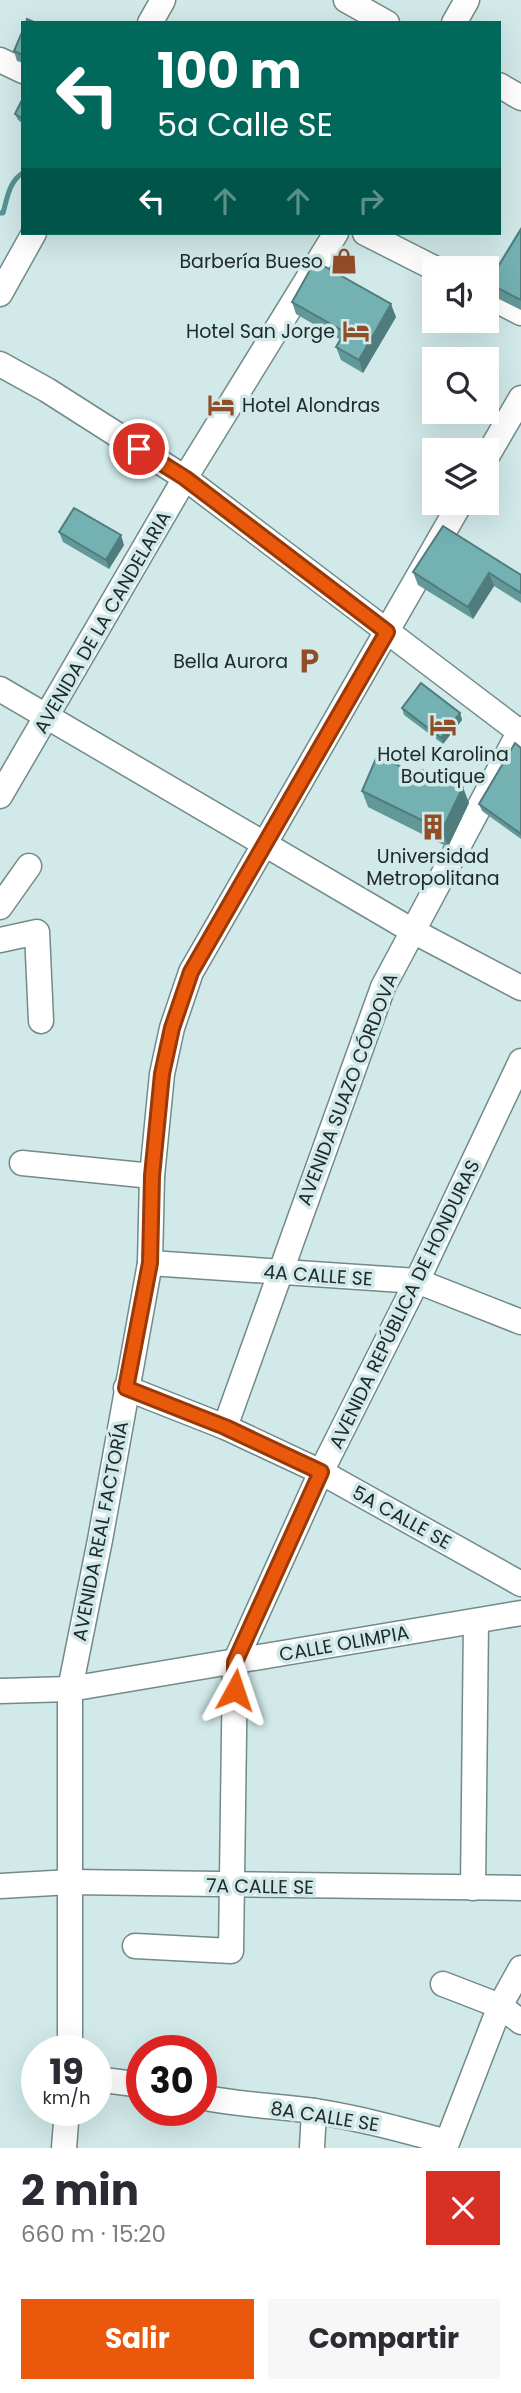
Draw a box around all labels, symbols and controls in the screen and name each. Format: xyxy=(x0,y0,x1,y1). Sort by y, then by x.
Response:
text: 100 m xyxy=(157,37,302,105)
icon: left xyxy=(42,49,133,140)
text: 5a Calle SE xyxy=(157,102,333,147)
icon: left xyxy=(133,182,171,220)
icon: ahead xyxy=(206,182,244,220)
icon: ahead xyxy=(279,182,317,220)
icon: right xyxy=(352,182,390,220)
shop icon: Barbería Bueso xyxy=(329,246,359,276)
place label: Barbería Bueso xyxy=(179,248,323,275)
map controls xyxy=(422,256,499,515)
button: sound xyxy=(422,256,499,333)
hotel icon: Hotel San Jorge xyxy=(341,316,371,346)
place label: Hotel San Jorge xyxy=(186,318,335,345)
button: search xyxy=(422,347,499,424)
hotel icon: Hotel Alondras xyxy=(206,390,236,420)
place label: Hotel Alondras xyxy=(242,392,380,419)
pin xyxy=(109,419,169,479)
icon: arrive xyxy=(120,430,158,468)
button: layers xyxy=(422,438,499,515)
street label: AVENIDA DE LA CANDELARIA xyxy=(27,506,178,739)
parking icon: Bella Aurora xyxy=(294,646,324,676)
place label: Bella Aurora xyxy=(173,648,288,675)
hotel icon: Hotel Karolina Boutique xyxy=(428,710,458,740)
place label: Hotel Karolina Boutique xyxy=(377,741,509,790)
building icon: Universidad Metropolitana xyxy=(418,812,448,842)
place label: Universidad Metropolitana xyxy=(366,843,500,892)
street label: AVENIDA SUAZO CÓRDOVA xyxy=(291,969,404,1209)
street label: AVENIDA REPÚBLICA DE HONDURAS xyxy=(323,1155,486,1453)
street label: 4A CALLE SE xyxy=(262,1258,374,1293)
street label: AVENIDA REAL FACTORÍA xyxy=(66,1419,135,1643)
street label: 5A CALLE SE xyxy=(347,1479,456,1556)
street label: CALLE OLIMPIA xyxy=(277,1619,411,1668)
position arrow xyxy=(198,1653,272,1727)
street label: 7A CALLE SE xyxy=(206,1872,314,1901)
speed limit sign: 30 xyxy=(126,2035,217,2126)
text: 19 xyxy=(49,2047,84,2096)
text: km/h xyxy=(43,2085,90,2110)
street label: 8A CALLE SE xyxy=(269,2095,381,2138)
text: 2 min xyxy=(21,2161,139,2220)
button: close xyxy=(426,2171,500,2245)
text: 660 m · 15:20 xyxy=(21,2218,166,2250)
button: Salir xyxy=(21,2299,254,2379)
button: Compartir xyxy=(268,2299,500,2379)

